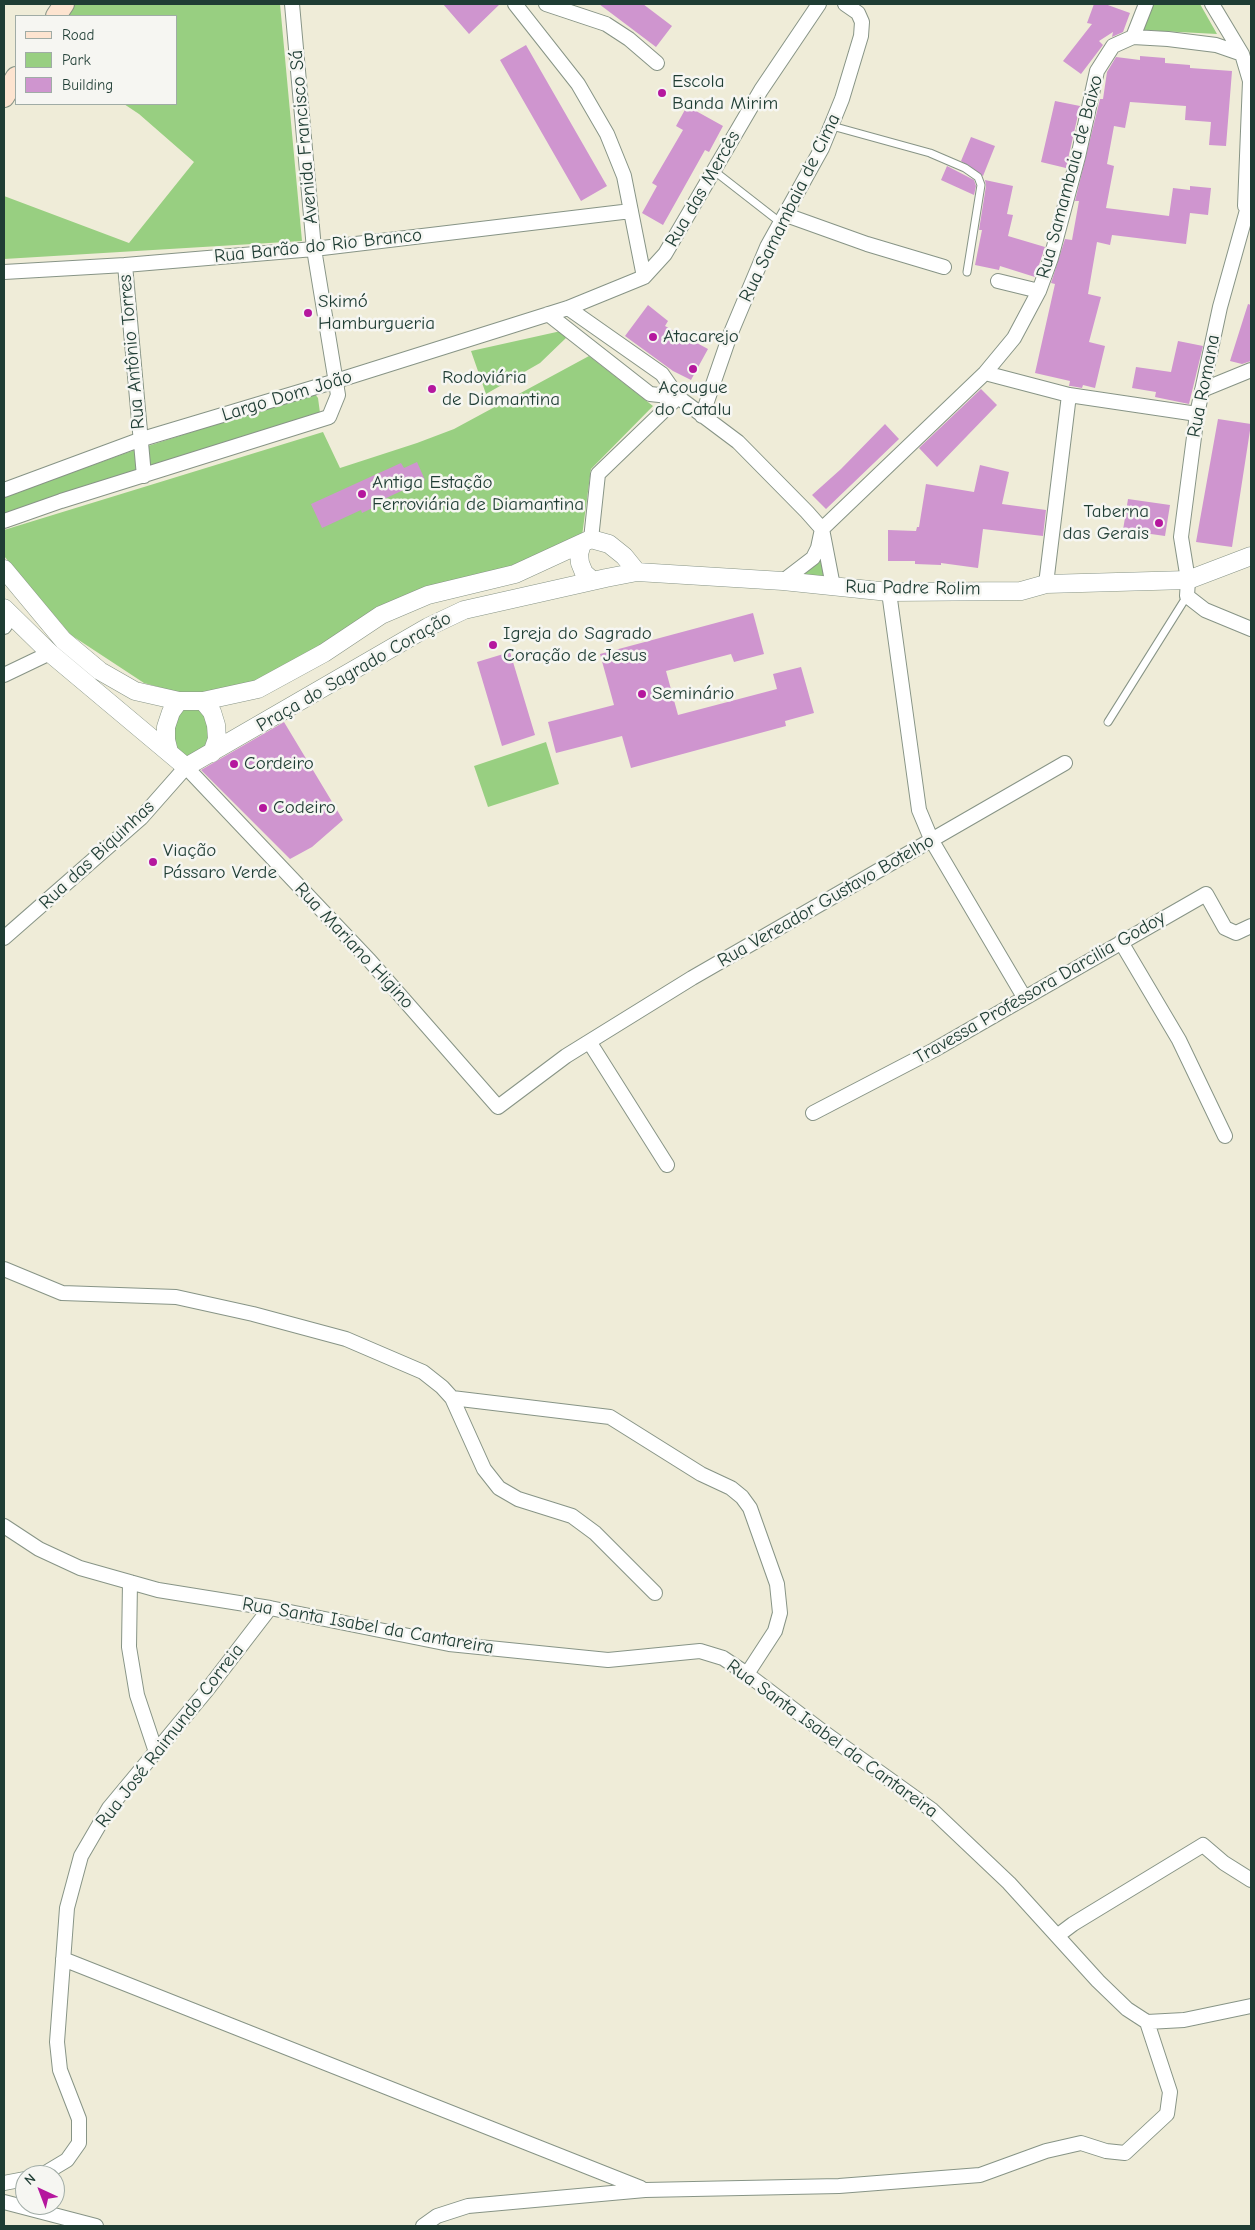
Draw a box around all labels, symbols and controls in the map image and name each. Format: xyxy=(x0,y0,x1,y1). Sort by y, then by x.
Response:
legend xyxy=(15,15,178,105)
text: Road xyxy=(62,26,94,44)
street label: Avenida Francisco Sá xyxy=(285,49,323,225)
text: Park xyxy=(62,51,91,69)
place label: Escola Banda Mirim xyxy=(672,71,778,115)
street label: Rua Samambaia de Baixo xyxy=(1032,73,1108,281)
text: Building xyxy=(62,76,113,94)
marker: Escola Banda Mirim xyxy=(656,87,668,99)
street label: Rua Samambaia de Cima xyxy=(734,110,846,306)
street label: Rua das Mercês xyxy=(661,127,745,251)
street label: Rua Barão do Rio Branco xyxy=(213,224,423,268)
street label: Rua Antônio Torres xyxy=(114,274,150,430)
place label: Skimó Hamburgueria xyxy=(318,291,435,335)
marker: Skimó Hamburgueria xyxy=(302,307,314,319)
place label: Atacarejo xyxy=(663,326,739,348)
marker: Atacarejo xyxy=(647,331,659,343)
street label: Rua Romana xyxy=(1183,333,1225,439)
marker: Açougue do Catalu xyxy=(687,363,699,375)
street label: Largo Dom João xyxy=(219,365,355,427)
place label: Rodoviária de Diamantina xyxy=(442,367,560,411)
place label: Açougue do Catalu xyxy=(655,377,731,421)
marker: Rodoviária de Diamantina xyxy=(426,383,438,395)
place label: Antiga Estação Ferroviária de Diamantina xyxy=(372,472,584,516)
marker: Antiga Estação Ferroviária de Diamantina xyxy=(356,488,368,500)
place label: Taberna das Gerais xyxy=(1063,501,1149,545)
marker: Taberna das Gerais xyxy=(1153,517,1165,529)
street label: Rua Padre Rolim xyxy=(845,575,981,601)
street label: Praça do Sagrado Coração xyxy=(253,607,455,737)
place label: Igreja do Sagrado Coração de Jesus xyxy=(503,623,652,667)
marker: Igreja do Sagrado Coração de Jesus xyxy=(487,639,499,651)
place label: Seminário xyxy=(652,683,734,705)
marker: Seminário xyxy=(636,688,648,700)
place label: Cordeiro xyxy=(244,753,314,775)
marker: Cordeiro xyxy=(228,758,240,770)
street label: Rua das Biquinhas xyxy=(35,796,159,914)
place label: Codeiro xyxy=(273,797,336,819)
marker: Codeiro xyxy=(257,802,269,814)
street label: Rua Vereador Gustavo Botelho xyxy=(714,829,938,973)
place label: Viação Pássaro Verde xyxy=(163,840,277,884)
marker: Viação Pássaro Verde xyxy=(147,856,159,868)
street label: Rua Mariano Higino xyxy=(290,878,418,1014)
street label: Travessa Professora Darcilia Godoy xyxy=(910,907,1170,1069)
street label: Rua Santa Isabel da Cantareira xyxy=(240,1593,496,1659)
street label: Rua José Raimundo Correia xyxy=(91,1639,249,1833)
street label: Rua Santa Isabel da Cantareira xyxy=(722,1655,942,1823)
north arrow xyxy=(15,2165,65,2215)
text: N xyxy=(21,2170,39,2189)

